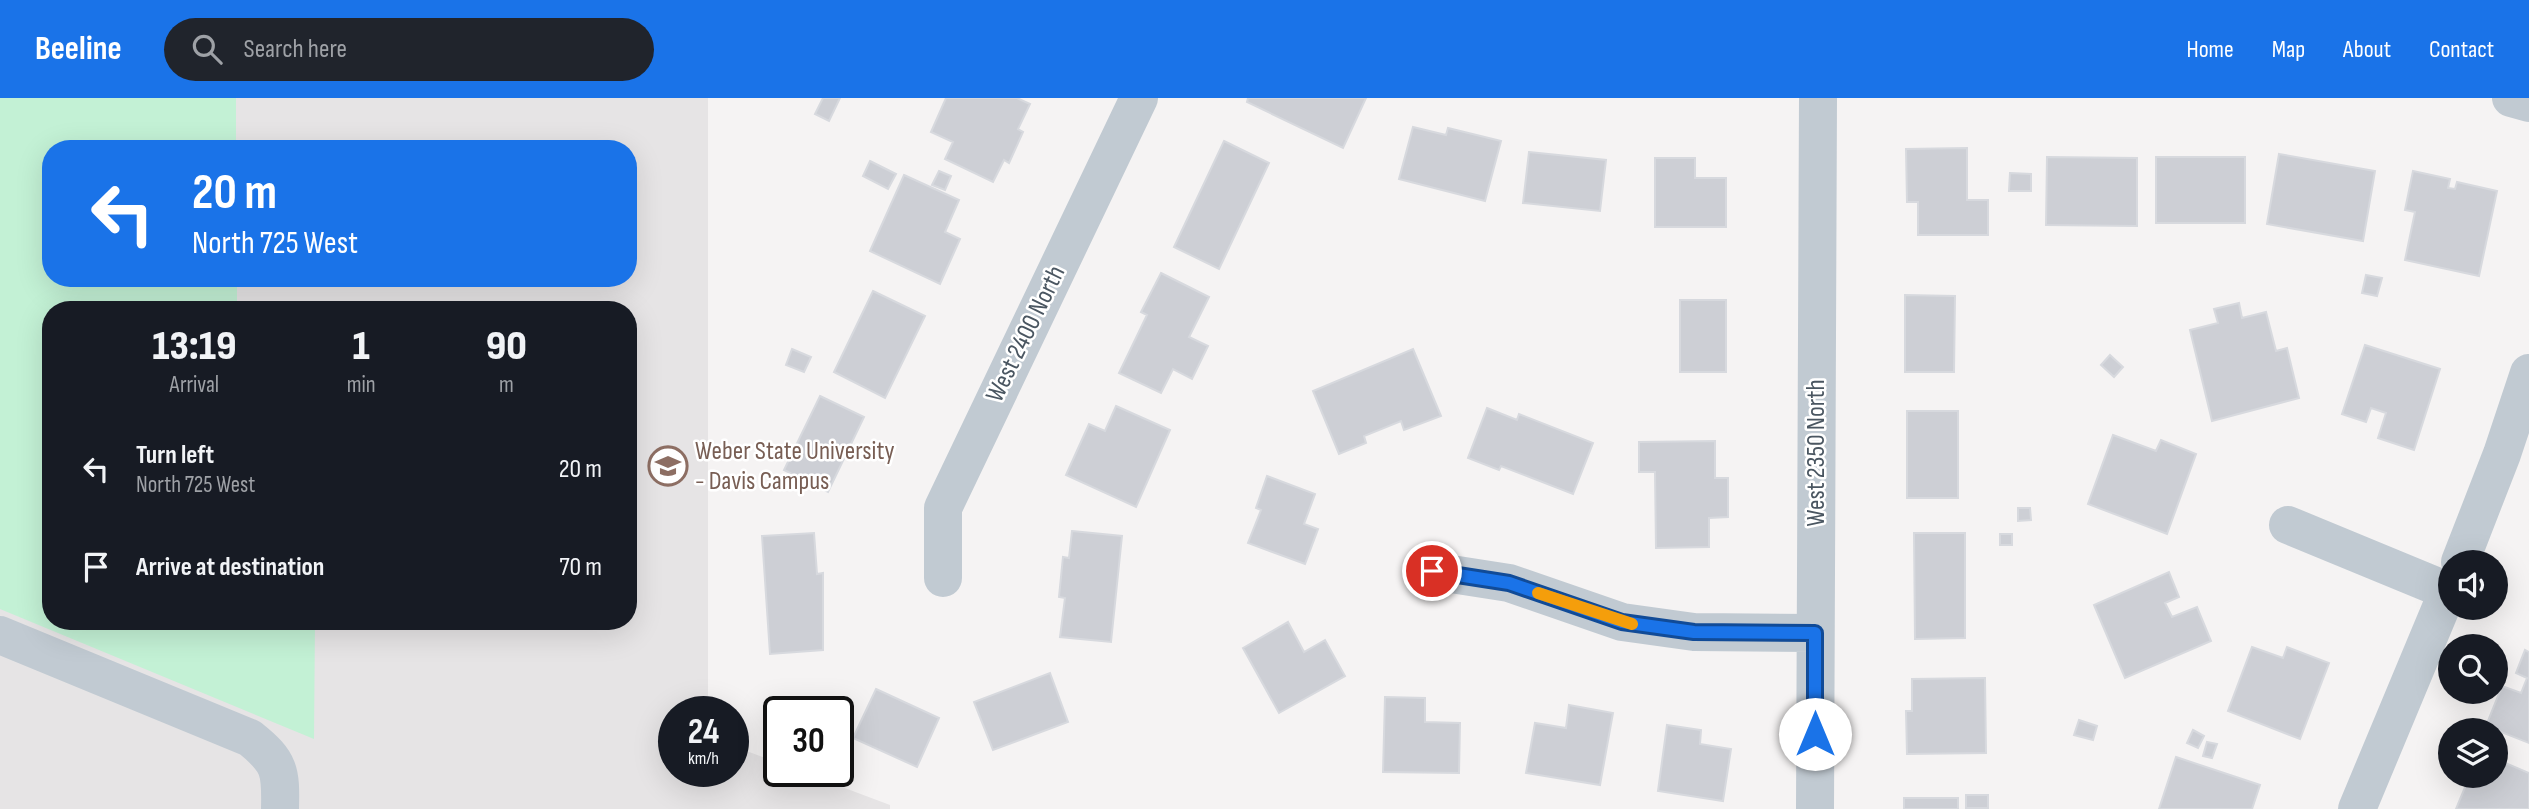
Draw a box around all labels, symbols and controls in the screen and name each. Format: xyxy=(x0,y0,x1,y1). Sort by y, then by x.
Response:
search box xyxy=(164,18,654,81)
text: Beeline xyxy=(35,29,122,69)
icon: search xyxy=(188,30,226,68)
text: Search here xyxy=(244,34,347,65)
text: Home xyxy=(2186,35,2234,64)
text: Map xyxy=(2272,35,2305,64)
text: About xyxy=(2343,35,2391,64)
text: Contact xyxy=(2429,35,2494,64)
text: 20 m xyxy=(192,164,277,223)
icon: left xyxy=(77,168,168,259)
text: North 725 West xyxy=(192,224,358,263)
street label: West 2400 North xyxy=(980,261,1072,407)
text: 13:19 xyxy=(152,321,237,372)
text: 1 xyxy=(353,321,370,372)
text: 90 xyxy=(486,321,527,372)
text: Arrival xyxy=(170,371,219,399)
text: min xyxy=(347,371,376,399)
text: m xyxy=(499,371,514,399)
street label: West 2350 North xyxy=(1801,379,1832,527)
place label: Weber State University - Davis Campus xyxy=(695,436,894,497)
text: Turn left xyxy=(136,440,214,471)
school or university icon: Weber State University - Davis Campus xyxy=(647,445,689,487)
icon: left xyxy=(77,450,115,488)
text: 20 m xyxy=(559,454,602,485)
text: North 725 West xyxy=(136,471,255,499)
pin xyxy=(1402,541,1462,601)
icon: arrive xyxy=(77,548,115,586)
map controls xyxy=(2438,550,2508,788)
button: sound xyxy=(2438,550,2508,620)
text: Arrive at destination xyxy=(136,552,324,583)
text: 70 m xyxy=(559,552,602,583)
icon: arrive xyxy=(1413,552,1451,590)
button: search xyxy=(2438,634,2508,704)
speed limit sign: 30 xyxy=(763,696,854,787)
position arrow xyxy=(1778,697,1852,771)
text: 24 xyxy=(688,711,719,754)
button: layers xyxy=(2438,718,2508,788)
text: km/h xyxy=(688,748,719,769)

